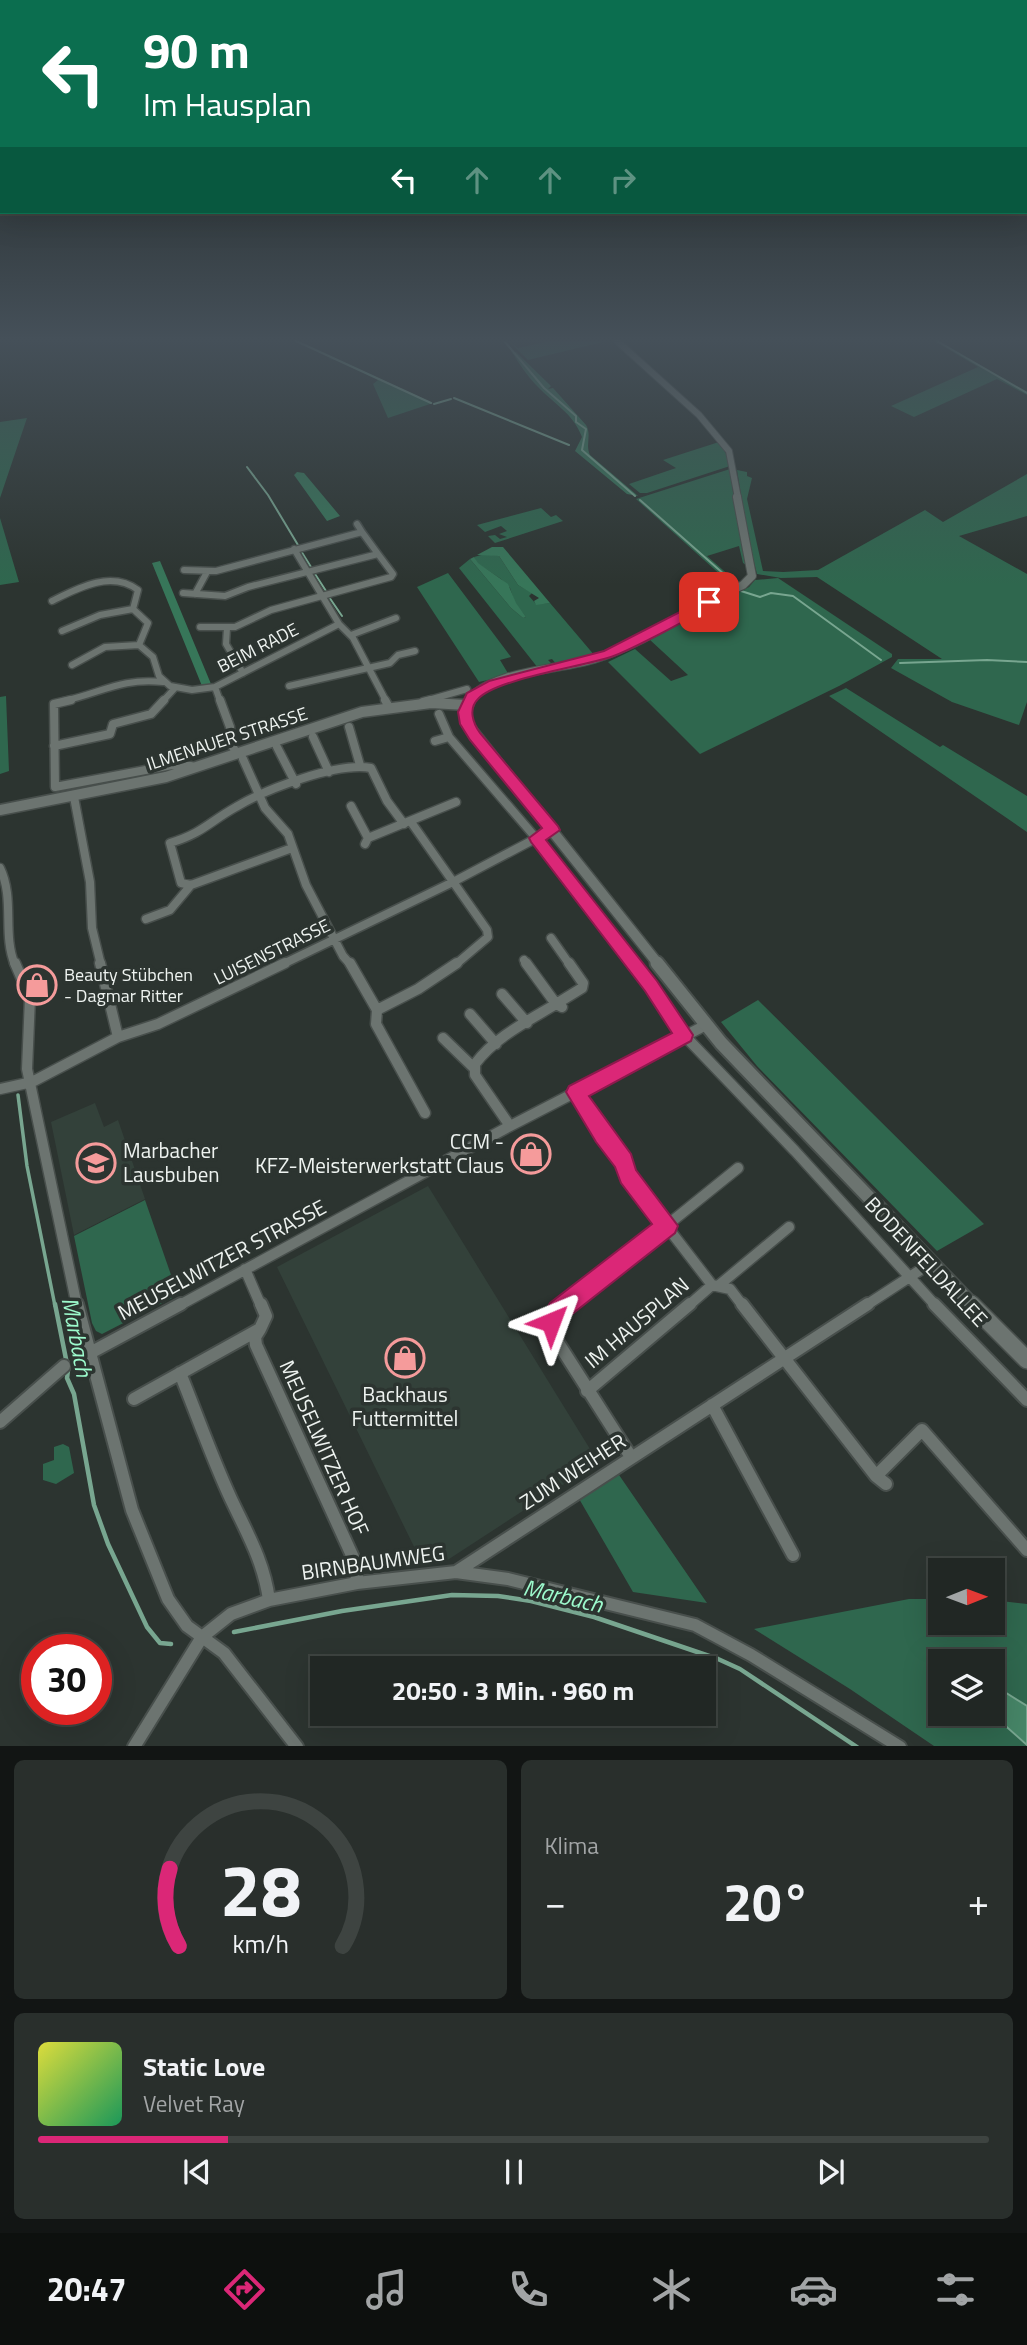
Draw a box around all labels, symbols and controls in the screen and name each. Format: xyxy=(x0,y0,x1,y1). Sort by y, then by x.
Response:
text: 90 m xyxy=(143,12,250,87)
icon: left xyxy=(28,28,119,119)
text: Im Hausplan xyxy=(143,80,312,128)
icon: left xyxy=(385,161,423,199)
icon: ahead xyxy=(458,161,496,199)
icon: ahead xyxy=(531,161,569,199)
icon: right xyxy=(604,161,642,199)
pin xyxy=(679,572,739,632)
icon: arrive xyxy=(690,583,728,621)
street label: BEIM RADE xyxy=(213,616,303,680)
street label: ILMENAUER STRASSE xyxy=(143,700,311,777)
street label: LUISENSTRASSE xyxy=(209,912,335,991)
place label: Beauty Stübchen - Dagmar Ritter xyxy=(64,961,193,1009)
shop icon: Beauty Stübchen - Dagmar Ritter xyxy=(16,964,58,1006)
place label: CCM - KFZ-Meisterwerkstatt Claus xyxy=(255,1125,504,1181)
shop icon: CCM - KFZ-Meisterwerkstatt Claus xyxy=(510,1133,552,1175)
place label: Marbacher Lausbuben xyxy=(123,1134,220,1190)
school or university icon: Marbacher Lausbuben xyxy=(75,1142,117,1184)
street label: BODENFELDALLEE xyxy=(858,1189,996,1334)
street label: MEUSELWITZER STRASSE xyxy=(112,1191,332,1328)
street label: IM HAUSPLAN xyxy=(577,1269,696,1376)
position arrow xyxy=(514,1285,588,1359)
water label: Marbach xyxy=(53,1294,102,1380)
shop icon: Backhaus Futtermittel xyxy=(384,1337,426,1379)
street label: MEUSELWITZER HOF xyxy=(272,1355,378,1541)
place label: Backhaus Futtermittel xyxy=(352,1378,458,1434)
street label: ZUM WEIHER xyxy=(513,1425,632,1518)
street label: BIRNBAUMWEG xyxy=(299,1536,447,1588)
north arrow xyxy=(928,1558,1004,1634)
map controls xyxy=(928,1558,1005,1726)
water label: Marbach xyxy=(520,1569,607,1622)
speed limit sign: 30 xyxy=(21,1634,112,1725)
button: layers xyxy=(928,1649,1005,1726)
text: 20:50 · 3 Min. · 960 m xyxy=(392,1671,634,1710)
text: Klima xyxy=(545,1828,599,1863)
text: 28 xyxy=(219,1834,301,1944)
text: 20° xyxy=(723,1862,810,1941)
text: − xyxy=(545,1873,566,1931)
text: + xyxy=(968,1873,989,1931)
text: km/h xyxy=(232,1924,289,1962)
text: Static Love xyxy=(143,2047,265,2086)
text: Velvet Ray xyxy=(143,2086,245,2121)
icon: previous xyxy=(178,2153,216,2191)
icon: pause xyxy=(495,2153,533,2191)
icon: next xyxy=(812,2153,850,2191)
text: 20:47 xyxy=(47,2265,127,2313)
icon: directions xyxy=(220,2265,269,2314)
icon: music xyxy=(362,2265,411,2314)
icon: phone xyxy=(504,2265,553,2314)
icon: climate xyxy=(647,2265,696,2314)
icon: car xyxy=(789,2265,838,2314)
icon: filters xyxy=(931,2265,980,2314)

